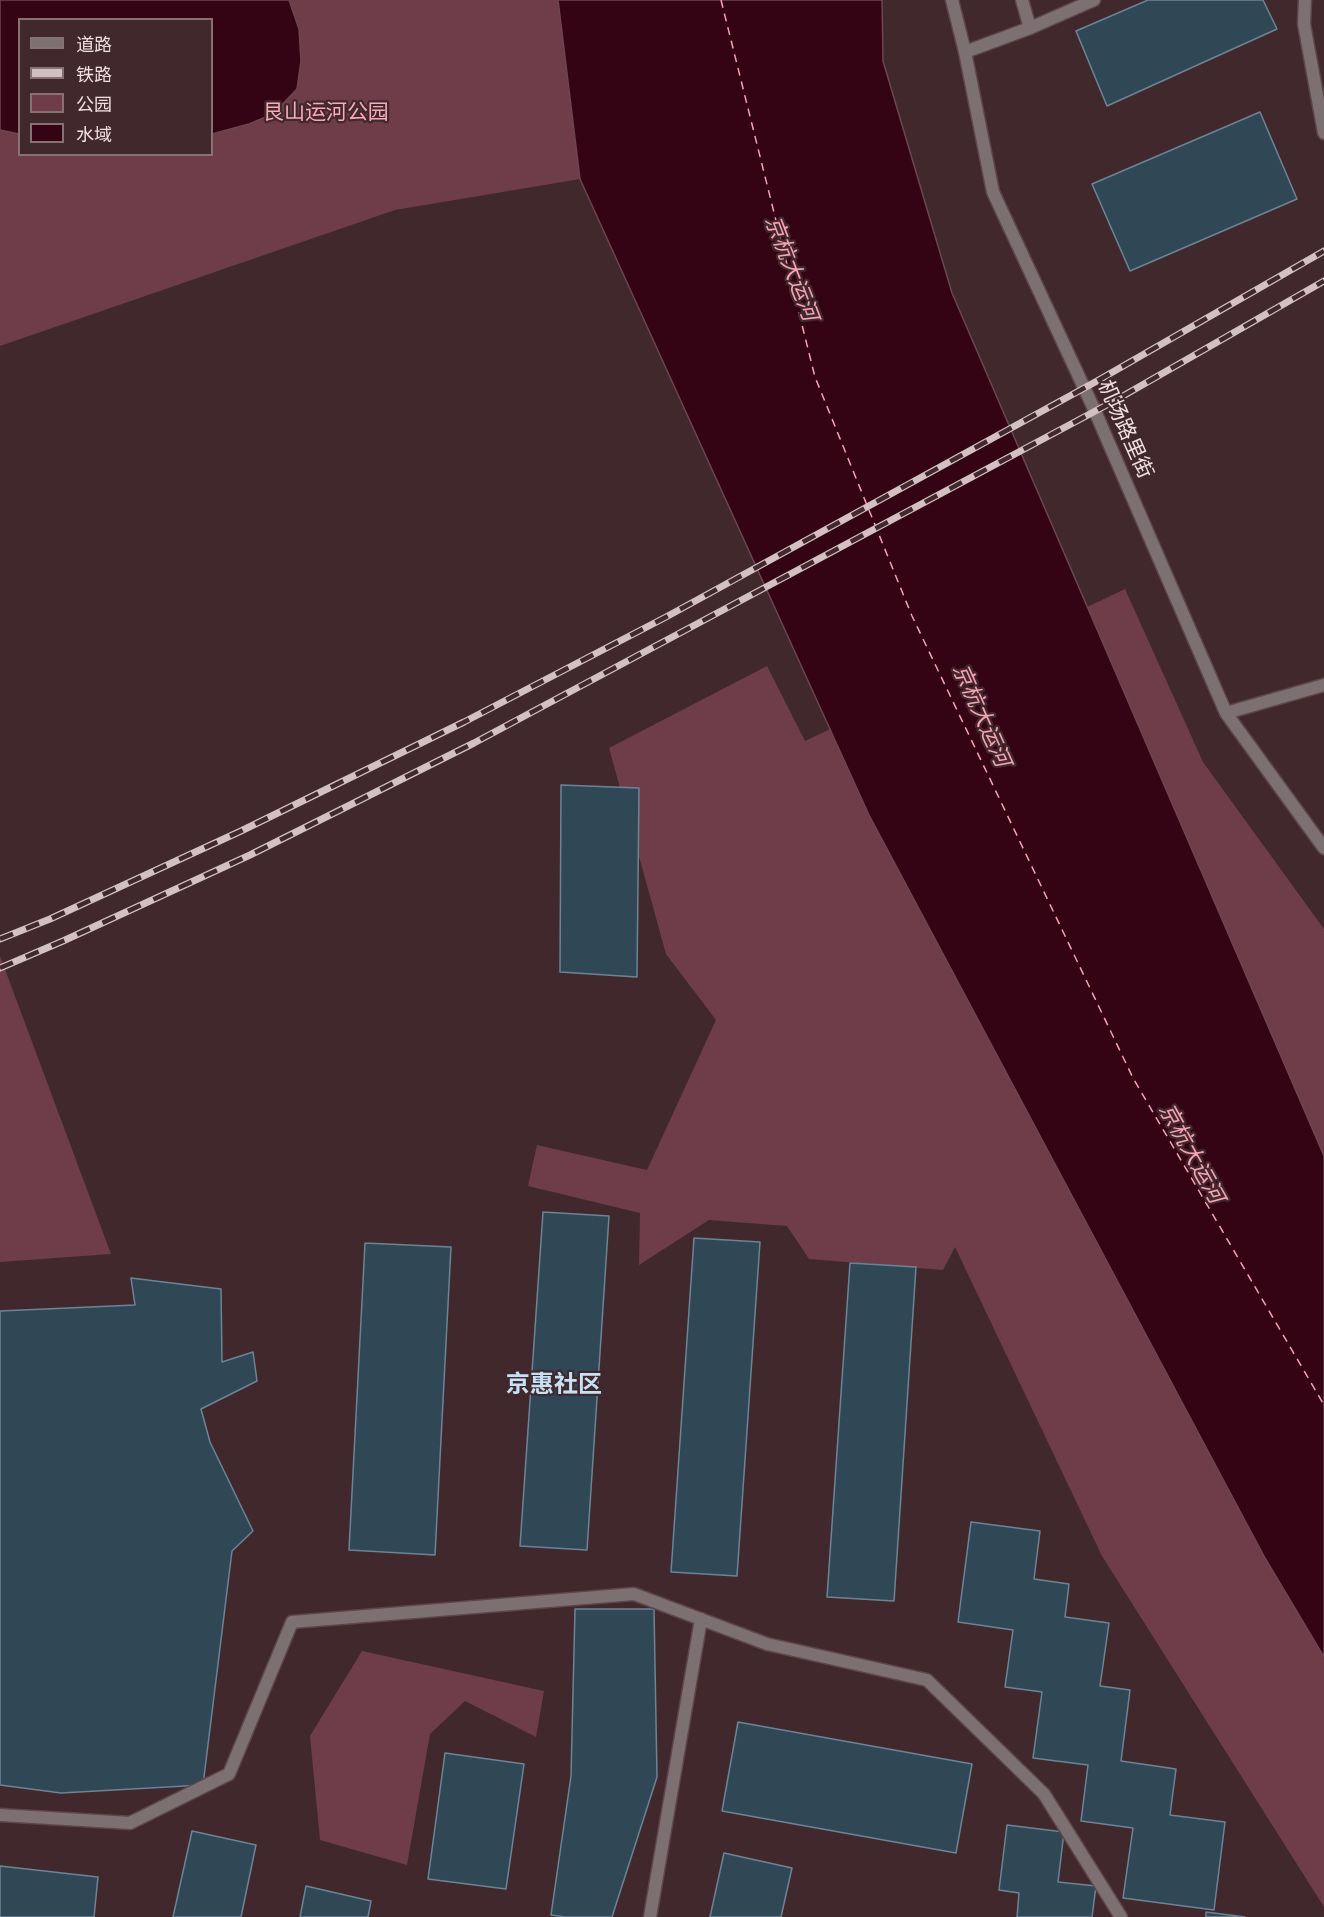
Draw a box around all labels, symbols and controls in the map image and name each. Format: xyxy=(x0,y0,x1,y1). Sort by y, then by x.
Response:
legend xyxy=(18,18,213,156)
text: 道路 xyxy=(76,33,112,57)
text: 铁路 xyxy=(76,63,112,87)
text: 公园 xyxy=(76,93,112,117)
park label: 艮山运河公园 xyxy=(263,101,389,127)
text: 水域 xyxy=(76,123,112,147)
water label: 京杭大运河 xyxy=(758,213,822,325)
street label: 机场路里街 xyxy=(1091,377,1157,483)
water label: 京杭大运河 xyxy=(946,660,1014,772)
water label: 京杭大运河 xyxy=(1152,1099,1228,1209)
district label: 京惠社区 xyxy=(506,1372,602,1400)

